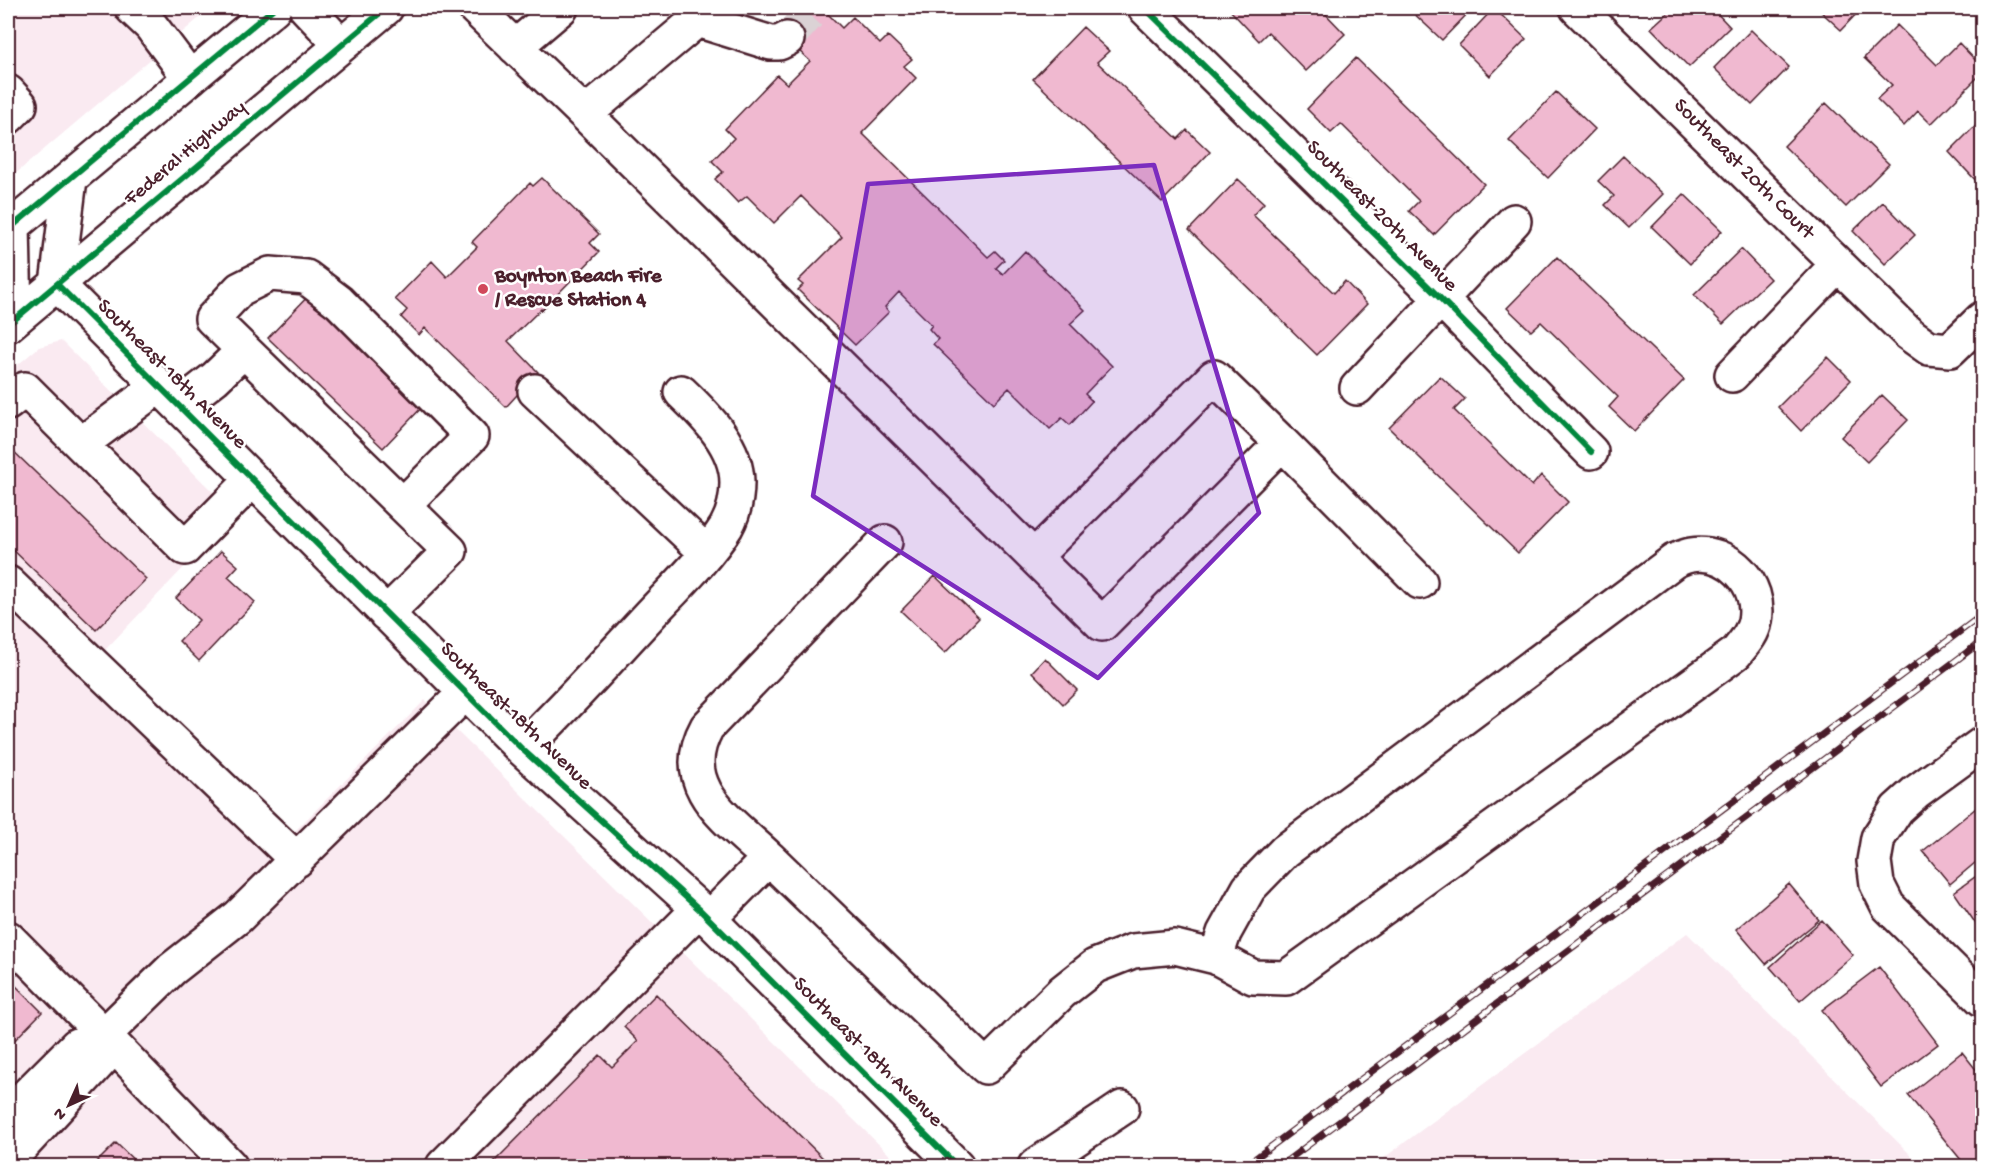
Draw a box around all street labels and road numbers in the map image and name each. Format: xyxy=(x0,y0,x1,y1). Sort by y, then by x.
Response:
street label: Southeast 20th Court xyxy=(1667,94,1820,247)
street label: Federal Highway xyxy=(119,96,252,213)
street label: Southeast 20th Avenue xyxy=(1300,136,1463,299)
street label: Southeast 18th Avenue xyxy=(91,295,252,456)
street label: Southeast 18th Avenue xyxy=(434,638,597,797)
street label: Southeast 18th Avenue xyxy=(787,973,948,1134)

